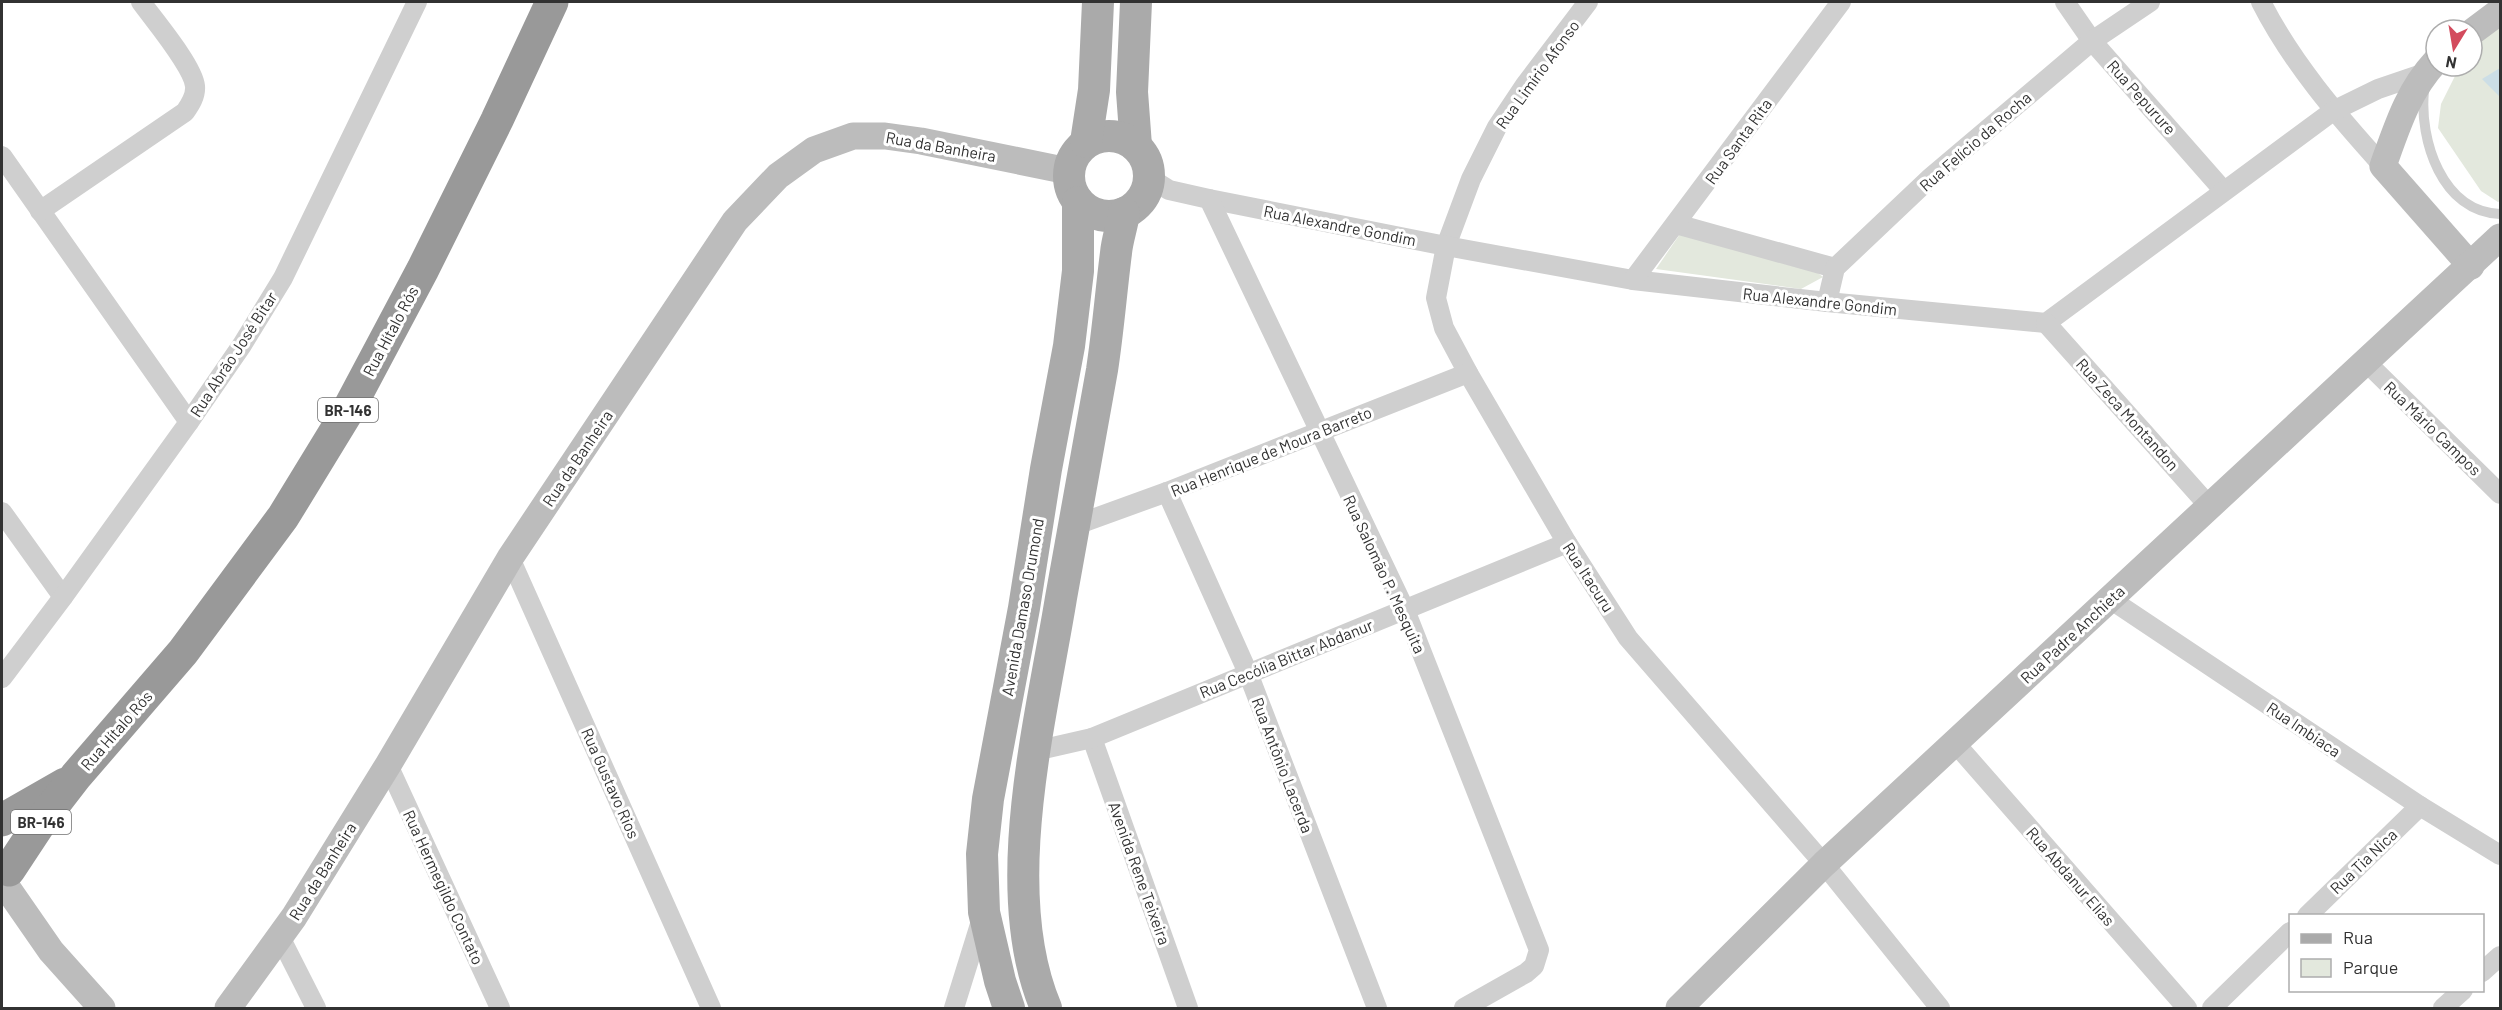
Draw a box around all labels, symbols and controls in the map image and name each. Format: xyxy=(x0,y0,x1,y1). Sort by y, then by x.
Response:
street label: Rua Limírio Afonso xyxy=(1491,16,1583,132)
north arrow xyxy=(2424,18,2484,78)
text: N xyxy=(2444,53,2458,74)
street label: Rua Pepurure xyxy=(2104,56,2180,138)
street label: Rua Felício da Rocha xyxy=(1915,87,2035,195)
street label: Rua Santa Rita xyxy=(1701,95,1775,187)
street label: Rua da Banheira xyxy=(884,127,998,165)
street label: Rua Alexandre Gondim xyxy=(1262,201,1418,249)
street label: Rua Hítalo Rós xyxy=(358,283,422,379)
street label: Rua Alexandre Gondim xyxy=(1742,283,1898,319)
street label: Rua Abrão José Bitar xyxy=(185,288,281,420)
street label: Rua Zeca Montandon xyxy=(2073,354,2183,474)
street label: Rua Mário Campos xyxy=(2381,377,2485,479)
road number: BR-146 xyxy=(318,398,378,422)
street label: Rua Henrique de Moura Barreto xyxy=(1168,402,1374,500)
street label: Rua da Banheira xyxy=(538,406,616,510)
street label: Rua Salomão P. Mesquita xyxy=(1340,492,1430,656)
street label: Avenida Damaso Drumond xyxy=(997,517,1047,697)
street label: Rua Itacuru xyxy=(1559,539,1619,615)
street label: Rua Padre Anchieta xyxy=(2016,581,2128,687)
street label: Rua Cecólia Bittar Abdanur xyxy=(1197,614,1376,701)
street label: Rua Hítalo Rós xyxy=(76,686,156,774)
street label: Rua Antônio Lacerda xyxy=(1248,695,1318,835)
street label: Rua Imbiaca xyxy=(2264,697,2344,761)
street label: Rua Gustavo Rios xyxy=(578,725,644,841)
street label: Avenida Rene Teixeira xyxy=(1105,799,1175,947)
street label: Rua Hermegildo Contato xyxy=(400,807,488,967)
road number: BR-146 xyxy=(11,810,71,834)
street label: Rua da Banheira xyxy=(284,819,360,923)
street label: Rua Abdanur Elias xyxy=(2023,823,2119,929)
street label: Rua Tia Nica xyxy=(2326,824,2400,898)
legend xyxy=(2289,914,2484,992)
text: Rua xyxy=(2343,926,2373,948)
text: Parque xyxy=(2343,956,2398,978)

